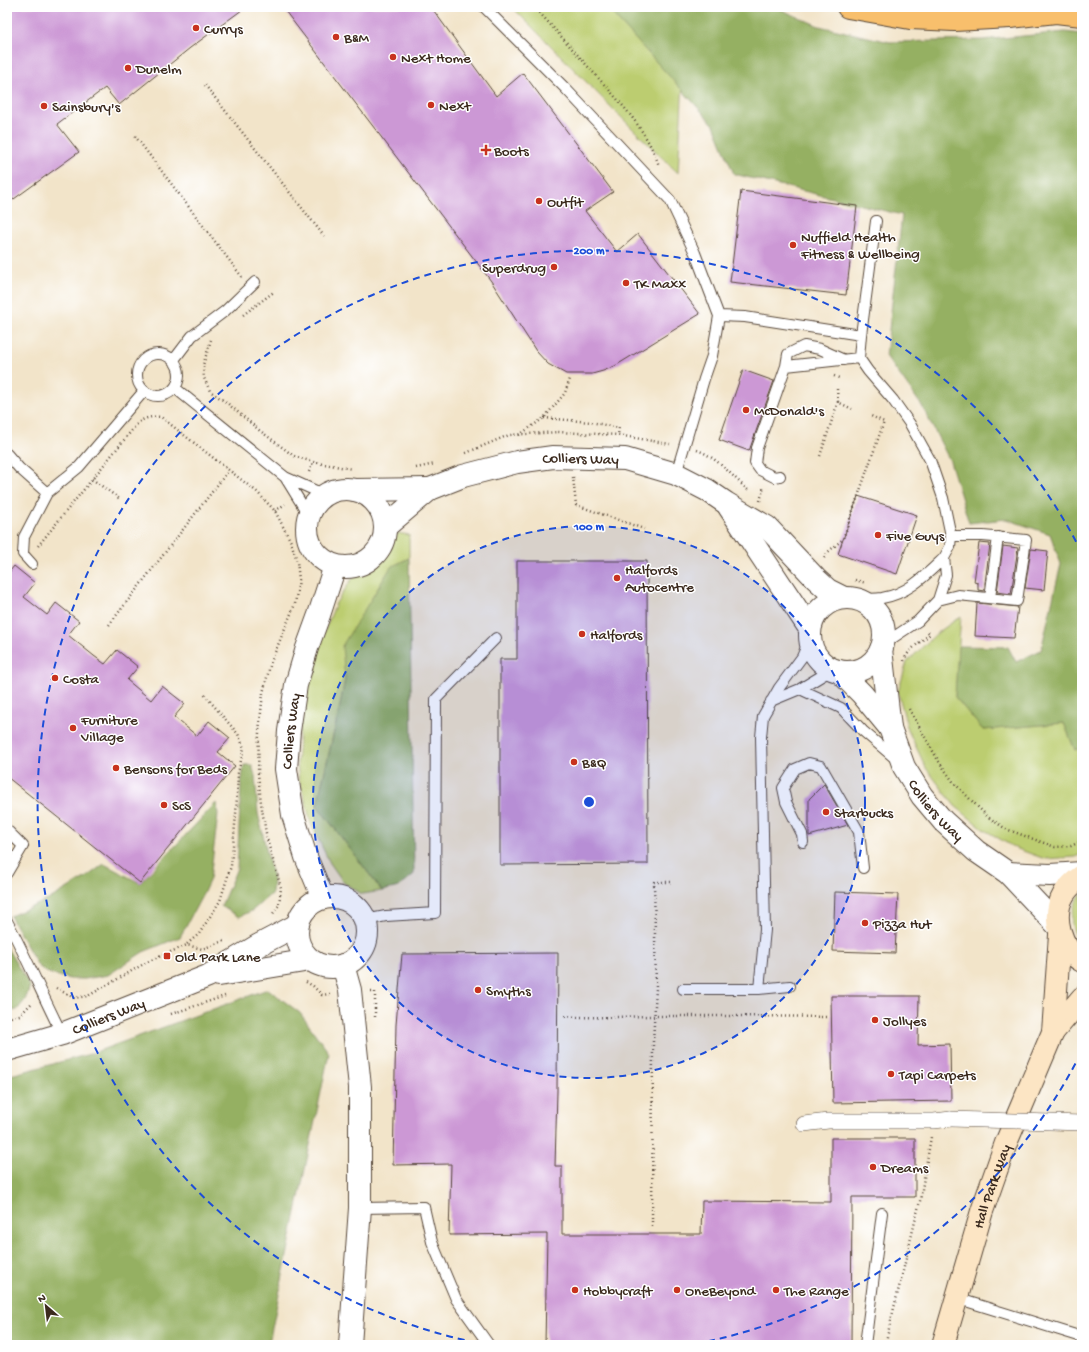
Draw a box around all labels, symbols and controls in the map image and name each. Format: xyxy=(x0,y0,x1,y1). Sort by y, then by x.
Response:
place label: Currys xyxy=(204,21,243,39)
marker: Currys xyxy=(191,23,201,33)
place label: B&M xyxy=(343,30,370,48)
marker: B&M xyxy=(331,32,341,42)
place label: Next Home xyxy=(401,50,471,68)
marker: Next Home xyxy=(388,52,398,62)
place label: Dunelm xyxy=(135,61,182,79)
marker: Dunelm xyxy=(123,63,133,73)
place label: Next xyxy=(439,98,472,116)
place label: Sainsbury's xyxy=(52,99,121,117)
marker: Next xyxy=(426,100,436,110)
marker: Sainsbury's xyxy=(39,101,49,111)
place label: Boots xyxy=(493,143,529,161)
marker: Boots xyxy=(481,145,491,155)
place label: Outfit xyxy=(547,194,585,212)
marker: Outfit xyxy=(534,196,544,206)
place label: Nuffield Health Fitness & Wellbeing xyxy=(800,229,920,264)
marker: Nuffield Health Fitness & Wellbeing xyxy=(788,240,798,250)
text: 200 m xyxy=(574,245,605,259)
place label: Superdrug xyxy=(482,260,546,278)
marker: Superdrug xyxy=(549,262,559,272)
place label: TK Maxx xyxy=(633,276,686,294)
marker: TK Maxx xyxy=(621,278,631,288)
place label: McDonald's xyxy=(754,403,824,421)
marker: McDonald's xyxy=(741,405,751,415)
street label: Colliers Way xyxy=(541,450,620,470)
text: 100 m xyxy=(573,521,604,535)
place label: Five Guys xyxy=(885,528,945,546)
marker: Five Guys xyxy=(873,530,883,540)
place label: Halfords Autocentre xyxy=(625,562,694,597)
marker: Halfords Autocentre xyxy=(612,573,622,583)
place label: Halfords xyxy=(590,627,643,645)
marker: Halfords xyxy=(577,629,587,639)
place label: Costa xyxy=(63,671,100,689)
marker: Costa xyxy=(50,673,60,683)
street label: Colliers Way xyxy=(279,692,306,770)
place label: Furniture Village xyxy=(80,712,138,747)
marker: Furniture Village xyxy=(68,723,78,733)
place label: B&Q xyxy=(581,755,607,773)
marker: B&Q xyxy=(569,757,579,767)
place label: Bensons for Beds xyxy=(123,761,227,779)
marker: Bensons for Beds xyxy=(111,763,121,773)
street label: Colliers Way xyxy=(903,777,967,847)
centre of rings xyxy=(582,795,596,809)
place label: ScS xyxy=(172,798,191,816)
marker: ScS xyxy=(159,800,169,810)
place label: Starbucks xyxy=(834,805,893,823)
marker: Starbucks xyxy=(821,807,831,817)
place label: Pizza Hut xyxy=(872,916,933,934)
marker: Pizza Hut xyxy=(860,918,870,928)
place label: Old Park Lane xyxy=(175,949,261,967)
marker: Old Park Lane xyxy=(162,951,172,961)
place label: Smyths xyxy=(486,983,531,1001)
marker: Smyths xyxy=(473,985,483,995)
street label: Colliers Way xyxy=(70,995,148,1040)
place label: Jollyes xyxy=(883,1013,926,1031)
marker: Jollyes xyxy=(870,1015,880,1025)
place label: Tapi Carpets xyxy=(898,1067,976,1085)
marker: Tapi Carpets xyxy=(886,1069,896,1079)
street label: Hall Park Way xyxy=(970,1142,1016,1231)
place label: Dreams xyxy=(880,1160,929,1178)
marker: Dreams xyxy=(868,1162,878,1172)
place label: Hobbycraft xyxy=(583,1283,654,1301)
place label: OneBeyond xyxy=(685,1283,757,1301)
place label: The Range xyxy=(783,1283,849,1301)
marker: Hobbycraft xyxy=(570,1285,580,1295)
marker: OneBeyond xyxy=(672,1285,682,1295)
marker: The Range xyxy=(771,1285,781,1295)
north arrow xyxy=(26,1286,66,1326)
text: N xyxy=(36,1292,48,1306)

